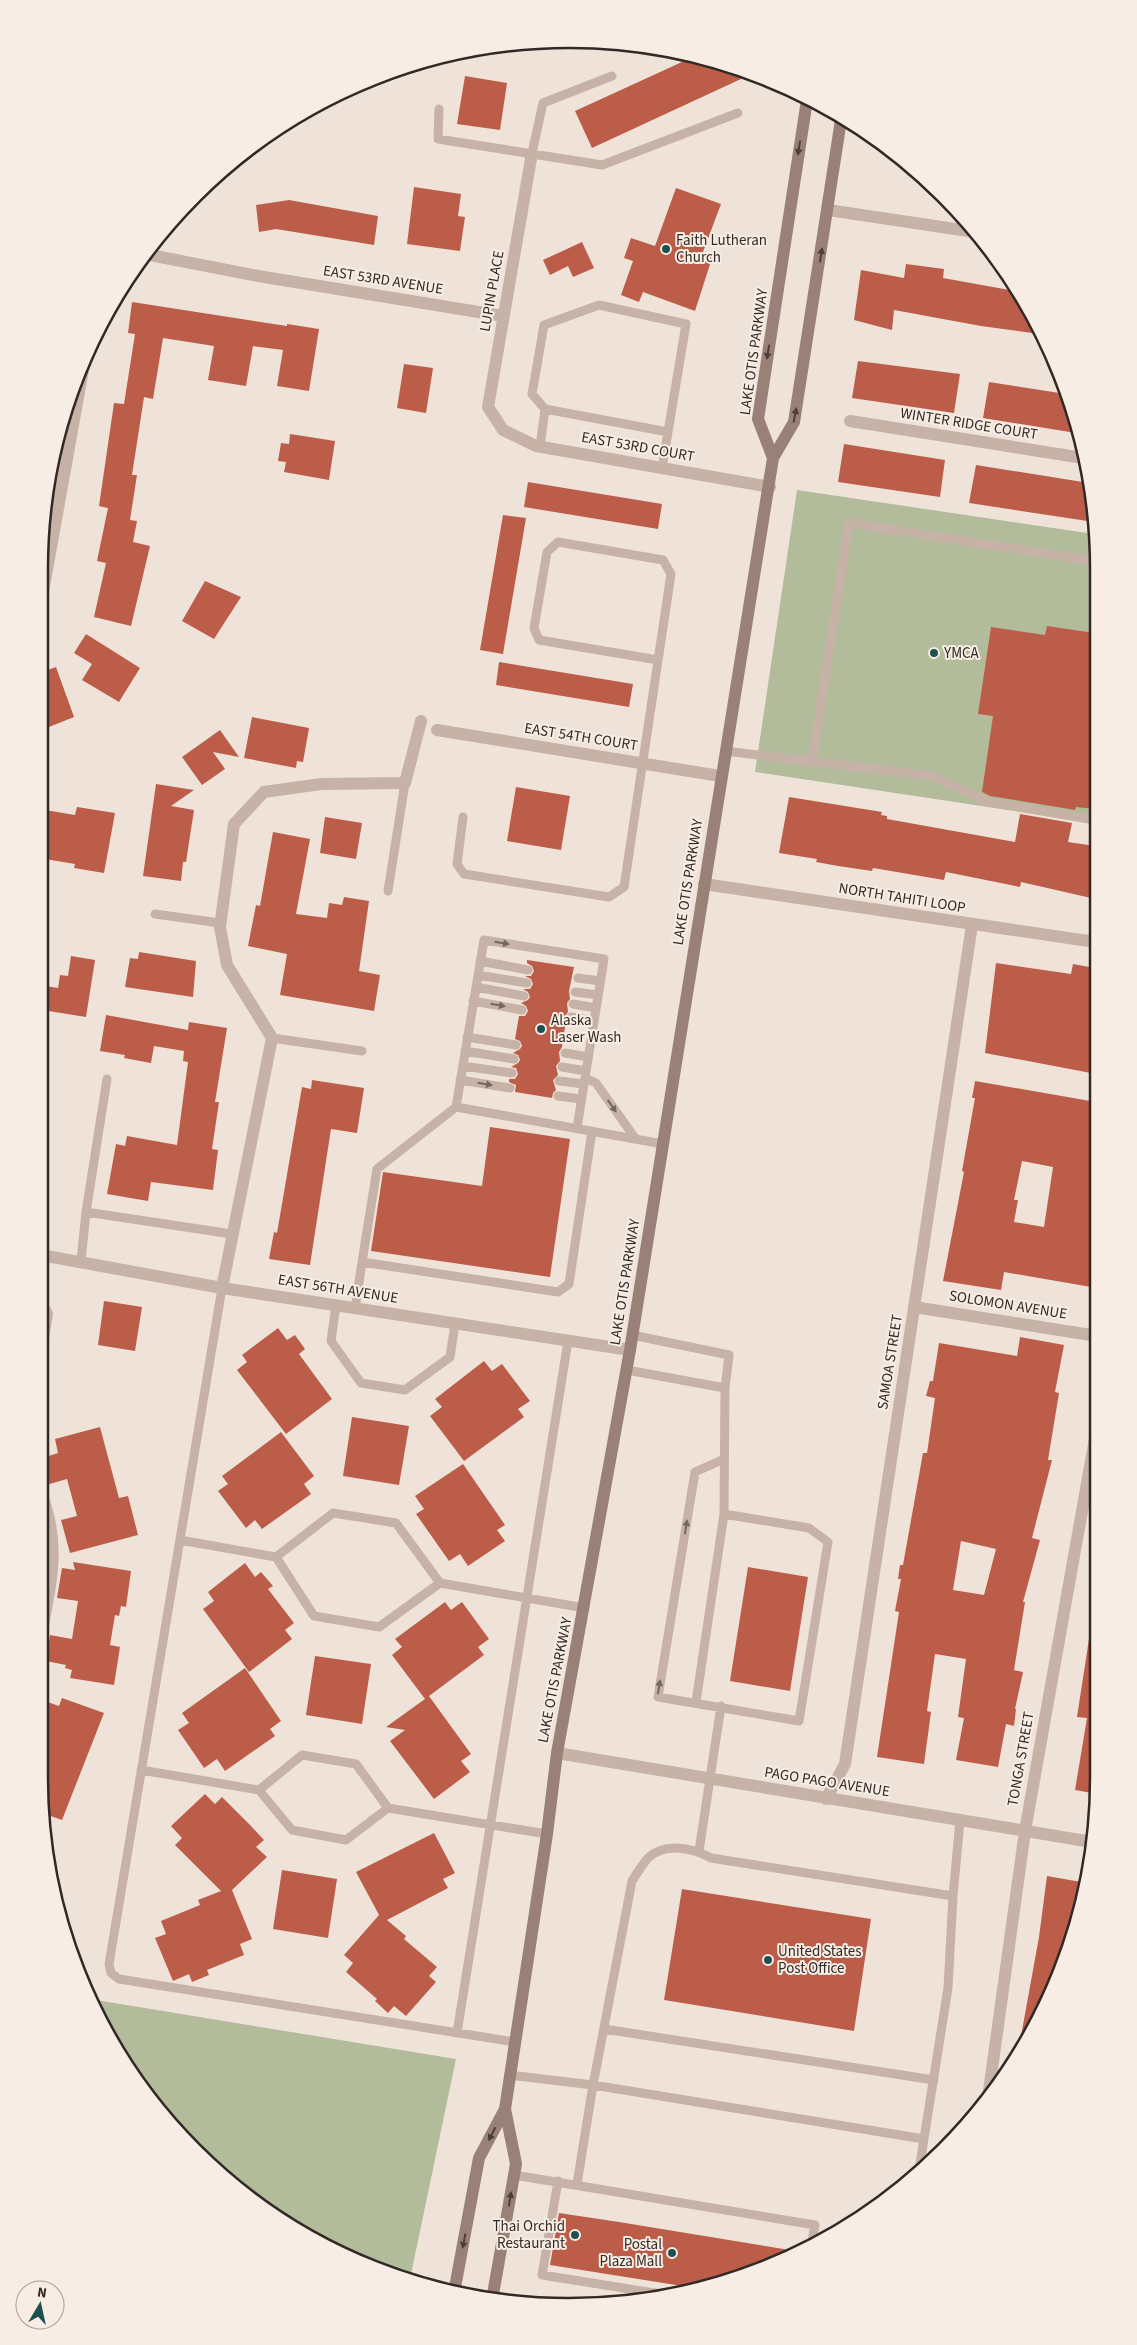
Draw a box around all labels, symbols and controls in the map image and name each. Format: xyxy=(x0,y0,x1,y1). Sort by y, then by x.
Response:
one-way arrow xyxy=(795,140,803,156)
place label: Faith Lutheran Church xyxy=(676,230,767,268)
marker: Faith Lutheran Church xyxy=(660,243,672,255)
one-way arrow xyxy=(817,247,825,263)
street label: LUPIN PLACE xyxy=(475,249,509,333)
street label: EAST 53RD AVENUE xyxy=(321,260,445,300)
street label: LAKE OTIS PARKWAY xyxy=(735,287,773,417)
one-way arrow xyxy=(764,345,772,361)
street label: WINTER RIDGE COURT xyxy=(899,403,1039,445)
one-way arrow xyxy=(791,408,799,423)
street label: EAST 53RD COURT xyxy=(580,427,696,467)
place label: YMCA xyxy=(943,643,980,664)
marker: YMCA xyxy=(928,647,940,659)
street label: EAST 54TH COURT xyxy=(523,718,639,756)
street label: LAKE OTIS PARKWAY xyxy=(668,817,708,947)
street label: NORTH TAHITI LOOP xyxy=(837,878,967,918)
one-way arrow xyxy=(495,939,511,947)
one-way arrow xyxy=(490,1002,506,1010)
place label: Alaska Laser Wash xyxy=(551,1010,621,1048)
marker: Alaska Laser Wash xyxy=(535,1023,547,1035)
one-way arrow xyxy=(478,1081,494,1089)
one-way arrow xyxy=(607,1099,617,1113)
street label: LAKE OTIS PARKWAY xyxy=(605,1217,645,1347)
street label: EAST 56TH AVENUE xyxy=(276,1269,400,1309)
street label: SOLOMON AVENUE xyxy=(947,1285,1069,1325)
street label: SAMOA STREET xyxy=(872,1313,908,1411)
one-way arrow xyxy=(682,1518,690,1534)
street label: LAKE OTIS PARKWAY xyxy=(533,1615,578,1745)
one-way arrow xyxy=(656,1679,664,1695)
street label: TONGA STREET xyxy=(1002,1710,1040,1808)
street label: PAGO PAGO AVENUE xyxy=(763,1762,891,1802)
place label: United States Post Office xyxy=(778,1941,862,1979)
marker: United States Post Office xyxy=(762,1954,774,1966)
one-way arrow xyxy=(488,2127,496,2141)
one-way arrow xyxy=(506,2191,514,2207)
place label: Thai Orchid Restaurant xyxy=(493,2216,565,2254)
marker: Thai Orchid Restaurant xyxy=(569,2229,581,2241)
one-way arrow xyxy=(460,2233,468,2248)
place label: Postal Plaza Mall xyxy=(599,2234,662,2272)
marker: Postal Plaza Mall xyxy=(666,2247,678,2259)
north arrow xyxy=(15,2280,65,2330)
text: N xyxy=(36,2283,48,2304)

